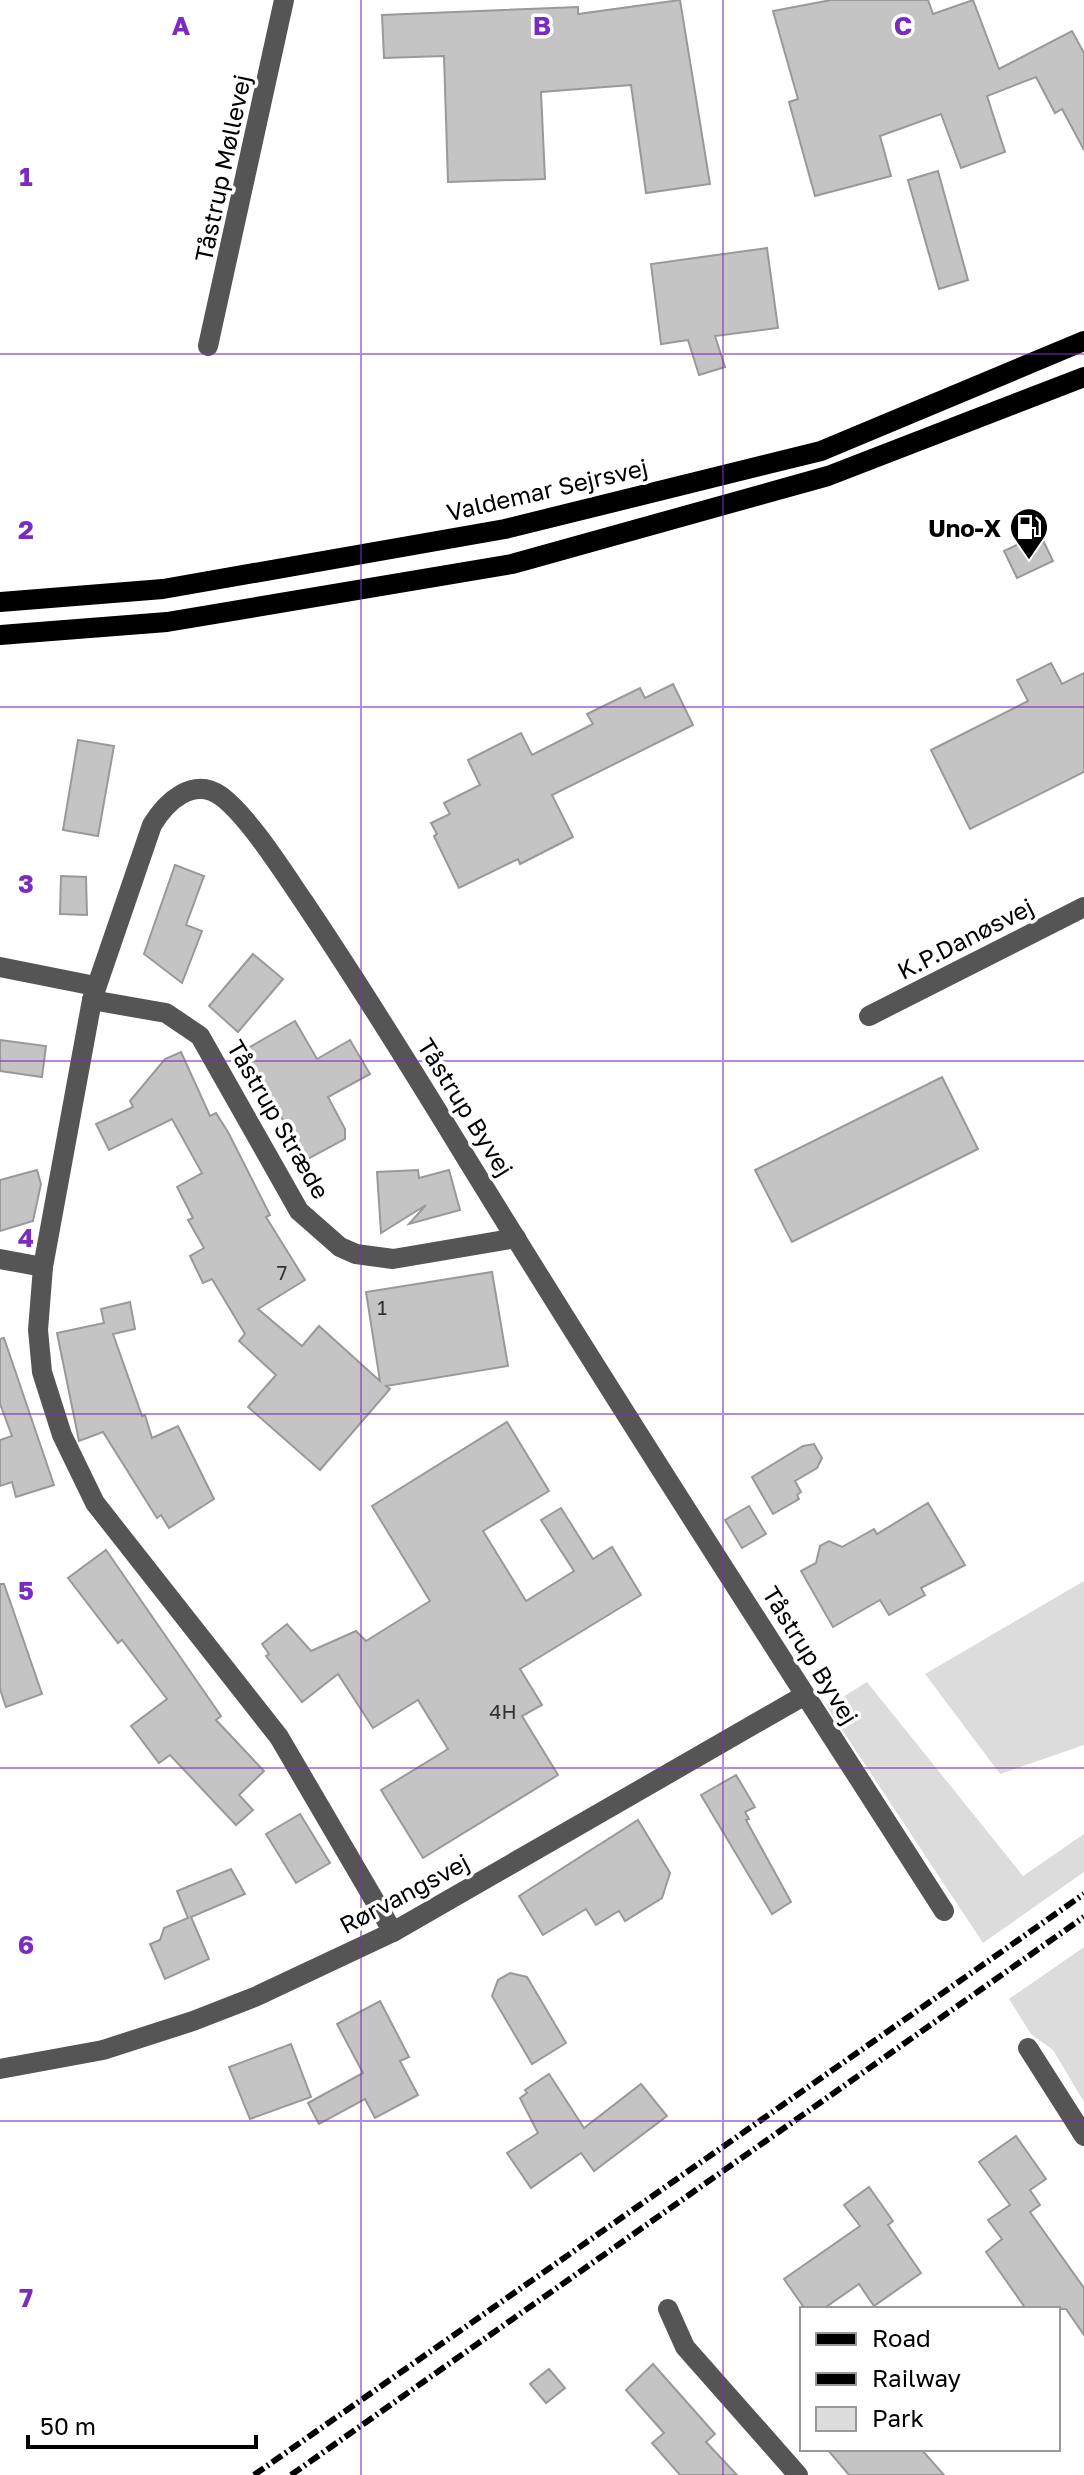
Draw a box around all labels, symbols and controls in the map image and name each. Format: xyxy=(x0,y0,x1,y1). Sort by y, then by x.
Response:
text: A xyxy=(172,10,191,41)
text: B xyxy=(533,10,551,41)
text: C xyxy=(894,10,912,41)
street label: Tåstrup Møllevej xyxy=(188,72,256,264)
text: 1 xyxy=(19,161,33,192)
street label: Valdemar Sejrsvej xyxy=(444,452,650,526)
fuel station icon: Uno-X xyxy=(1008,506,1050,561)
place label: Uno-X xyxy=(928,513,1001,542)
text: 2 xyxy=(18,514,34,545)
text: 3 xyxy=(18,868,34,899)
street label: K.P.Danøsvej xyxy=(892,891,1038,985)
street label: Tåstrup Byvej xyxy=(412,1033,520,1181)
street label: Tåstrup Stræde xyxy=(222,1034,336,1204)
text: 4 xyxy=(18,1222,34,1253)
house number: 7 xyxy=(277,1260,287,1284)
house number: 1 xyxy=(377,1295,387,1319)
text: 5 xyxy=(18,1575,34,1606)
street label: Tåstrup Byvej xyxy=(757,1581,865,1729)
house number: 4H xyxy=(489,1699,517,1723)
street label: Rørvangsvej xyxy=(334,1847,474,1939)
text: 6 xyxy=(18,1929,34,1960)
text: 7 xyxy=(19,2282,33,2313)
legend xyxy=(800,2307,1060,2451)
text: Road xyxy=(872,2323,931,2352)
text: Railway xyxy=(872,2363,961,2392)
scale bar xyxy=(28,2399,256,2449)
text: Park xyxy=(872,2403,924,2432)
text: 50 m xyxy=(40,2411,96,2440)

